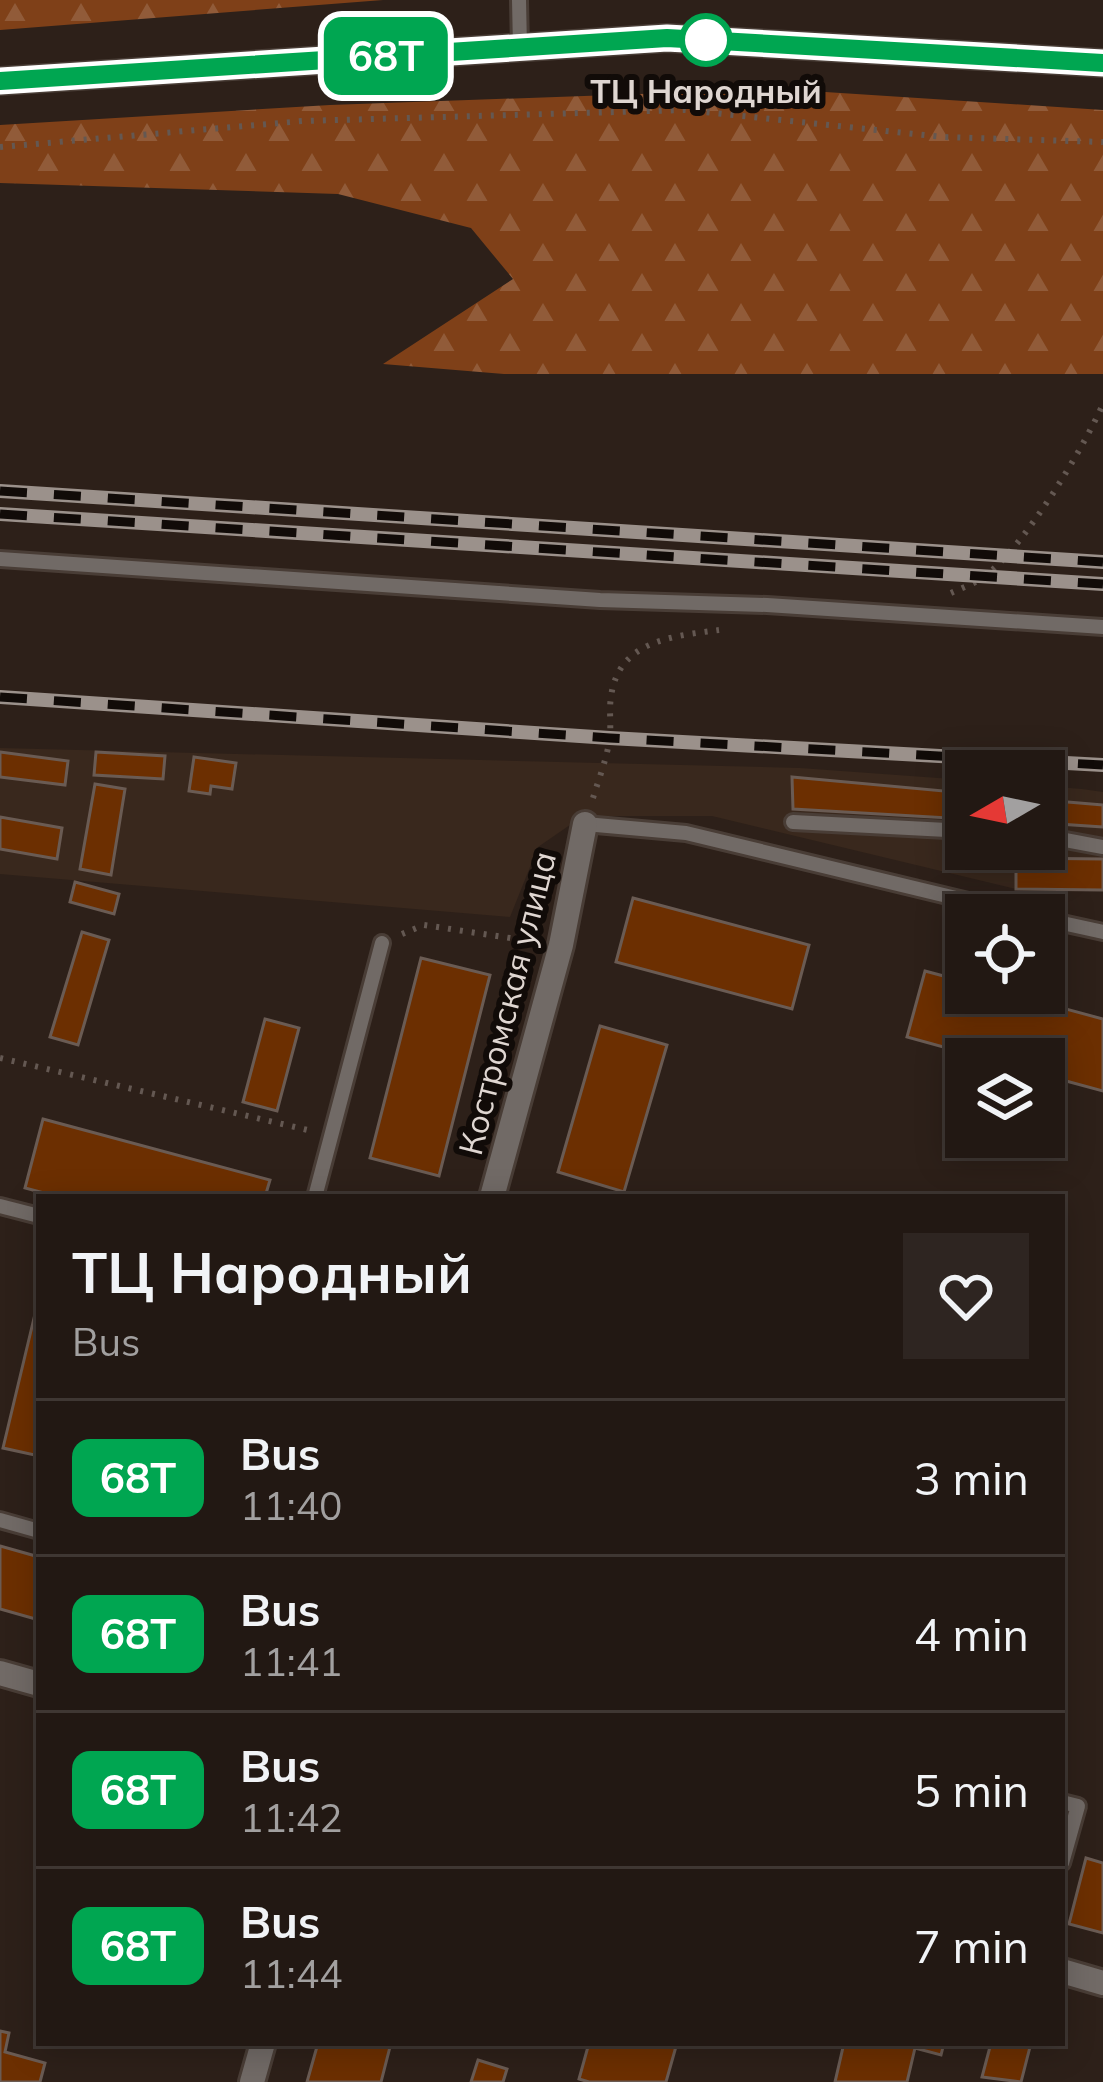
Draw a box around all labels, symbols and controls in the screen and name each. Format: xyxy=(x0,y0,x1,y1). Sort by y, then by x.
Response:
marker: ТЦ Народный xyxy=(681,15,731,65)
line badge: 68Т xyxy=(317,17,455,95)
text: 68Т xyxy=(348,29,424,82)
place label: ТЦ Народный xyxy=(590,70,822,111)
north arrow xyxy=(945,750,1065,870)
map controls xyxy=(945,750,1065,1158)
street label: Костромская улица xyxy=(449,847,564,1159)
button: locate xyxy=(945,894,1065,1014)
button: layers xyxy=(945,1038,1065,1158)
button: heart xyxy=(903,1233,1029,1359)
text: ТЦ Народный xyxy=(72,1236,472,1307)
text: Bus xyxy=(72,1317,140,1366)
text: Bus xyxy=(240,1425,320,1481)
text: 3 min xyxy=(914,1450,1029,1506)
text: 68Т xyxy=(100,1451,176,1504)
text: 11:40 xyxy=(240,1481,343,1530)
text: Bus xyxy=(240,1581,320,1637)
text: 4 min xyxy=(914,1606,1029,1662)
text: 68Т xyxy=(100,1607,176,1660)
text: 11:41 xyxy=(240,1637,343,1686)
text: Bus xyxy=(240,1737,320,1793)
text: 5 min xyxy=(914,1762,1029,1818)
text: 68Т xyxy=(100,1763,176,1816)
text: 11:42 xyxy=(240,1793,343,1842)
text: Bus xyxy=(240,1893,320,1949)
text: 7 min xyxy=(914,1918,1029,1974)
text: 68Т xyxy=(100,1919,176,1972)
text: 11:44 xyxy=(240,1949,343,1998)

